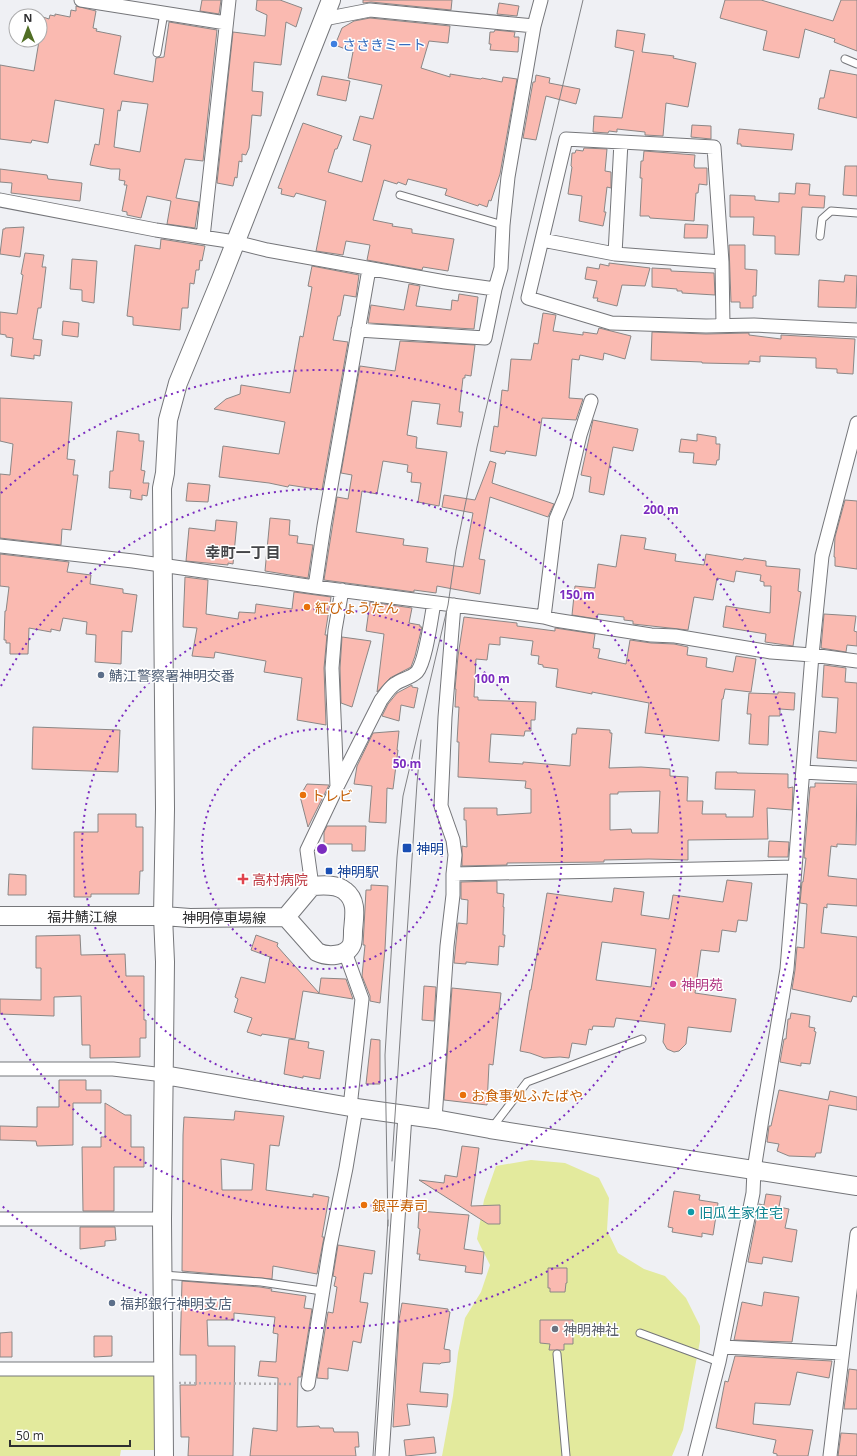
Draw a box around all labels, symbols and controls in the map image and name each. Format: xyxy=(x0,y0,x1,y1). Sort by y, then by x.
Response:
north arrow xyxy=(8,8,48,48)
text: N xyxy=(23,10,32,25)
place label: ささきミート xyxy=(342,35,426,54)
marker: ささきミート xyxy=(329,39,339,49)
text: 200 m xyxy=(643,501,679,518)
district label: 幸町一丁目 xyxy=(205,542,281,562)
text: 150 m xyxy=(559,586,595,603)
place label: 紅びょうたん xyxy=(315,598,399,617)
marker: 紅びょうたん xyxy=(302,602,312,612)
place label: 鯖江警察署神明交番 xyxy=(109,666,235,685)
marker: 鯖江警察署神明交番 xyxy=(96,670,106,680)
text: 100 m xyxy=(474,670,510,687)
text: 50 m xyxy=(393,755,421,772)
place label: トレビ xyxy=(311,786,353,805)
marker: トレビ xyxy=(298,790,308,800)
place label: 神明 xyxy=(416,839,444,858)
centre of rings xyxy=(315,842,329,856)
marker: 神明 xyxy=(401,842,413,854)
place label: 神明駅 xyxy=(337,862,379,881)
marker: 神明駅 xyxy=(324,866,334,876)
place label: 高村病院 xyxy=(252,870,308,889)
marker: 高村病院 xyxy=(237,873,249,885)
street label: 福井鯖江線 xyxy=(47,907,117,926)
street label: 神明停車場線 xyxy=(182,908,266,927)
place label: 神明苑 xyxy=(681,975,723,994)
marker: 神明苑 xyxy=(668,979,678,989)
place label: お食事処ふたばや xyxy=(471,1086,583,1105)
marker: お食事処ふたばや xyxy=(458,1090,468,1100)
place label: 銀平寿司 xyxy=(372,1196,428,1215)
marker: 銀平寿司 xyxy=(359,1200,369,1210)
place label: 旧瓜生家住宅 xyxy=(699,1203,783,1222)
marker: 旧瓜生家住宅 xyxy=(686,1207,696,1217)
place label: 福邦銀行神明支店 xyxy=(120,1294,232,1313)
marker: 福邦銀行神明支店 xyxy=(107,1298,117,1308)
place label: 神明神社 xyxy=(563,1320,619,1339)
marker: 神明神社 xyxy=(550,1324,560,1334)
scale bar xyxy=(10,1422,130,1448)
text: 50 m xyxy=(16,1427,44,1444)

